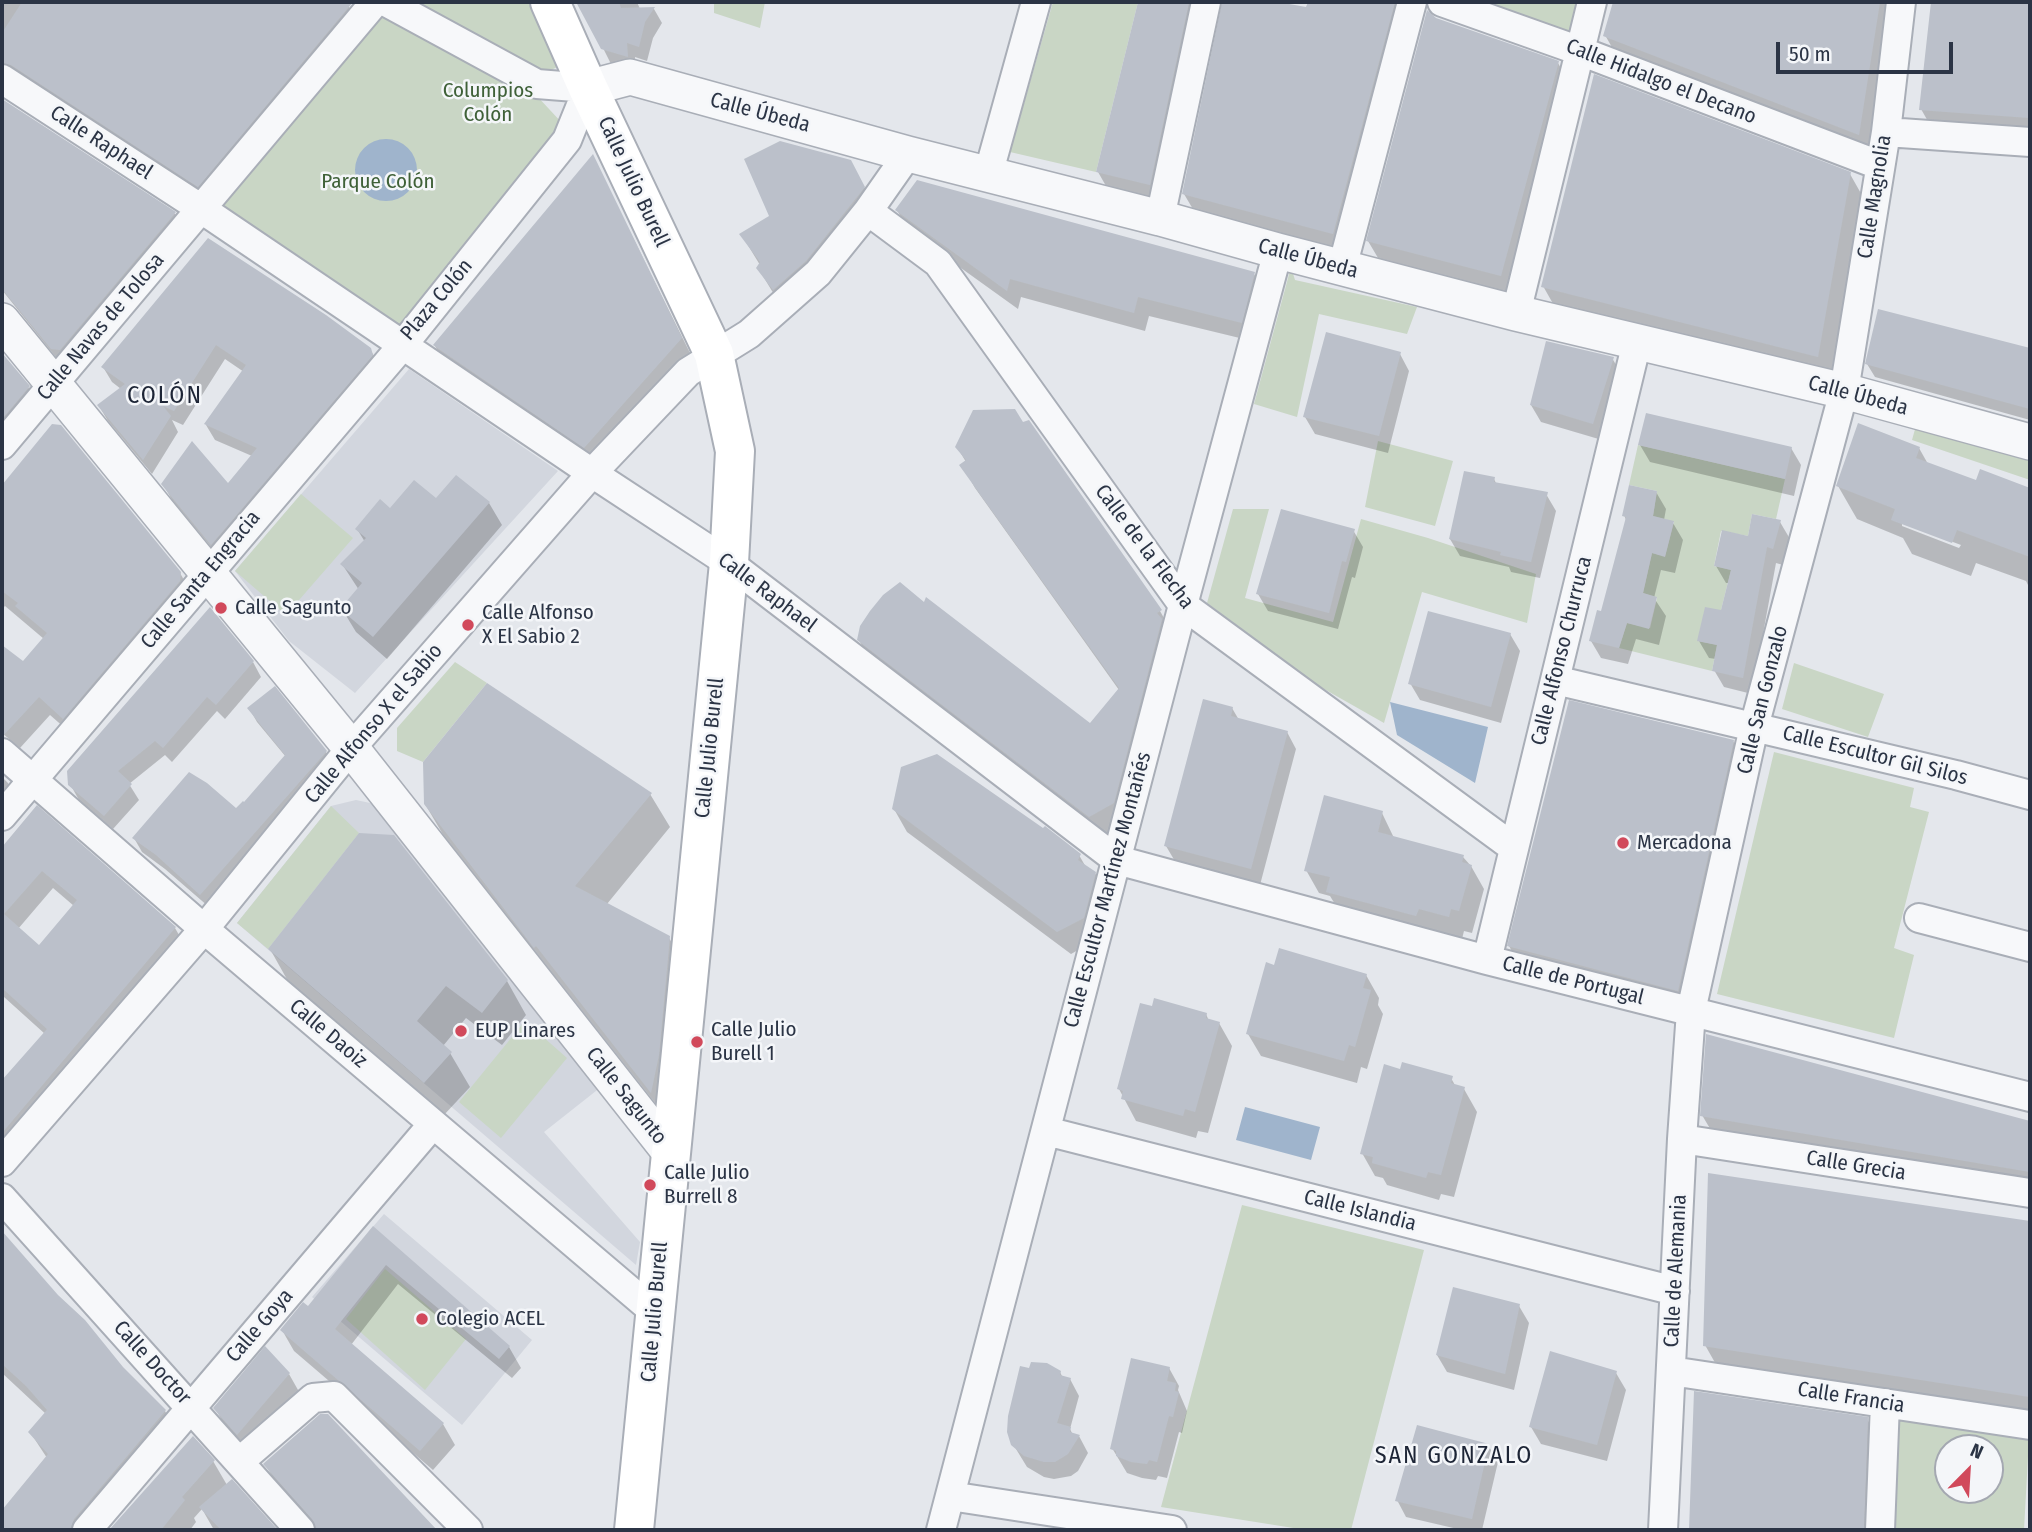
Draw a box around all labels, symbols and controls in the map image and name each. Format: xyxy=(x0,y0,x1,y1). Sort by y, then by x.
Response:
scale bar xyxy=(1780,28,1957,72)
street label: Calle Hidalgo el Decano xyxy=(1562,34,1760,130)
text: 50 m xyxy=(1789,41,1831,67)
park label: Columpios Colón xyxy=(443,78,533,128)
street label: Calle Úbeda xyxy=(707,88,813,138)
street label: Calle Raphael xyxy=(45,101,157,185)
street label: Calle Julio Burell xyxy=(592,113,674,251)
street label: Calle Magnolia xyxy=(1853,133,1897,261)
park label: Parque Colón xyxy=(321,169,435,195)
street label: Calle Úbeda xyxy=(1255,234,1361,284)
street label: Calle Navas de Tolosa xyxy=(32,248,170,406)
street label: Plaza Colón xyxy=(396,254,478,346)
street label: Calle Úbeda xyxy=(1805,371,1911,421)
district label: COLÓN xyxy=(128,382,202,410)
street label: Calle de la Flecha xyxy=(1089,480,1199,614)
street label: Calle Santa Engracia xyxy=(136,506,266,654)
street label: Calle Raphael xyxy=(713,548,821,638)
street label: Calle Alfonso Churruca xyxy=(1526,554,1598,748)
place label: Calle Sagunto xyxy=(235,595,352,621)
marker: Calle Sagunto xyxy=(213,600,229,616)
place label: Calle Alfonso X El Sabio 2 xyxy=(482,600,594,650)
marker: Calle Alfonso X El Sabio 2 xyxy=(460,617,476,633)
street label: Calle San Gonzalo xyxy=(1732,623,1794,777)
street label: Calle Alfonso X el Sabio xyxy=(300,639,448,809)
street label: Calle Julio Burell xyxy=(690,677,730,819)
street label: Calle Escultor Gil Silos xyxy=(1780,721,1970,791)
street label: Calle Escultor Martínez Montañés xyxy=(1059,749,1157,1031)
place label: Mercadona xyxy=(1637,830,1732,856)
marker: Mercadona xyxy=(1615,835,1631,851)
street label: Calle de Portugal xyxy=(1500,951,1646,1011)
street label: Calle Daoiz xyxy=(284,994,372,1074)
place label: Calle Julio Burell 1 xyxy=(711,1017,796,1067)
place label: EUP Linares xyxy=(475,1018,575,1044)
marker: EUP Linares xyxy=(453,1023,469,1039)
marker: Calle Julio Burell 1 xyxy=(689,1034,705,1050)
street label: Calle Sagunto xyxy=(580,1042,672,1150)
street label: Calle Grecia xyxy=(1804,1146,1908,1186)
place label: Calle Julio Burrell 8 xyxy=(664,1160,749,1210)
marker: Calle Julio Burrell 8 xyxy=(642,1177,658,1193)
street label: Calle Islandia xyxy=(1301,1185,1419,1237)
street label: Calle de Alemania xyxy=(1659,1194,1693,1348)
street label: Calle Julio Burell xyxy=(636,1241,674,1383)
street label: Calle Goya xyxy=(221,1284,299,1368)
place label: Colegio ACEL xyxy=(436,1306,545,1332)
marker: Colegio ACEL xyxy=(414,1311,430,1327)
street label: Calle Doctor xyxy=(108,1316,196,1410)
street label: Calle Francia xyxy=(1796,1377,1906,1419)
north arrow xyxy=(1934,1434,2004,1504)
text: N xyxy=(1967,1438,1987,1464)
district label: SAN GONZALO xyxy=(1376,1442,1532,1470)

